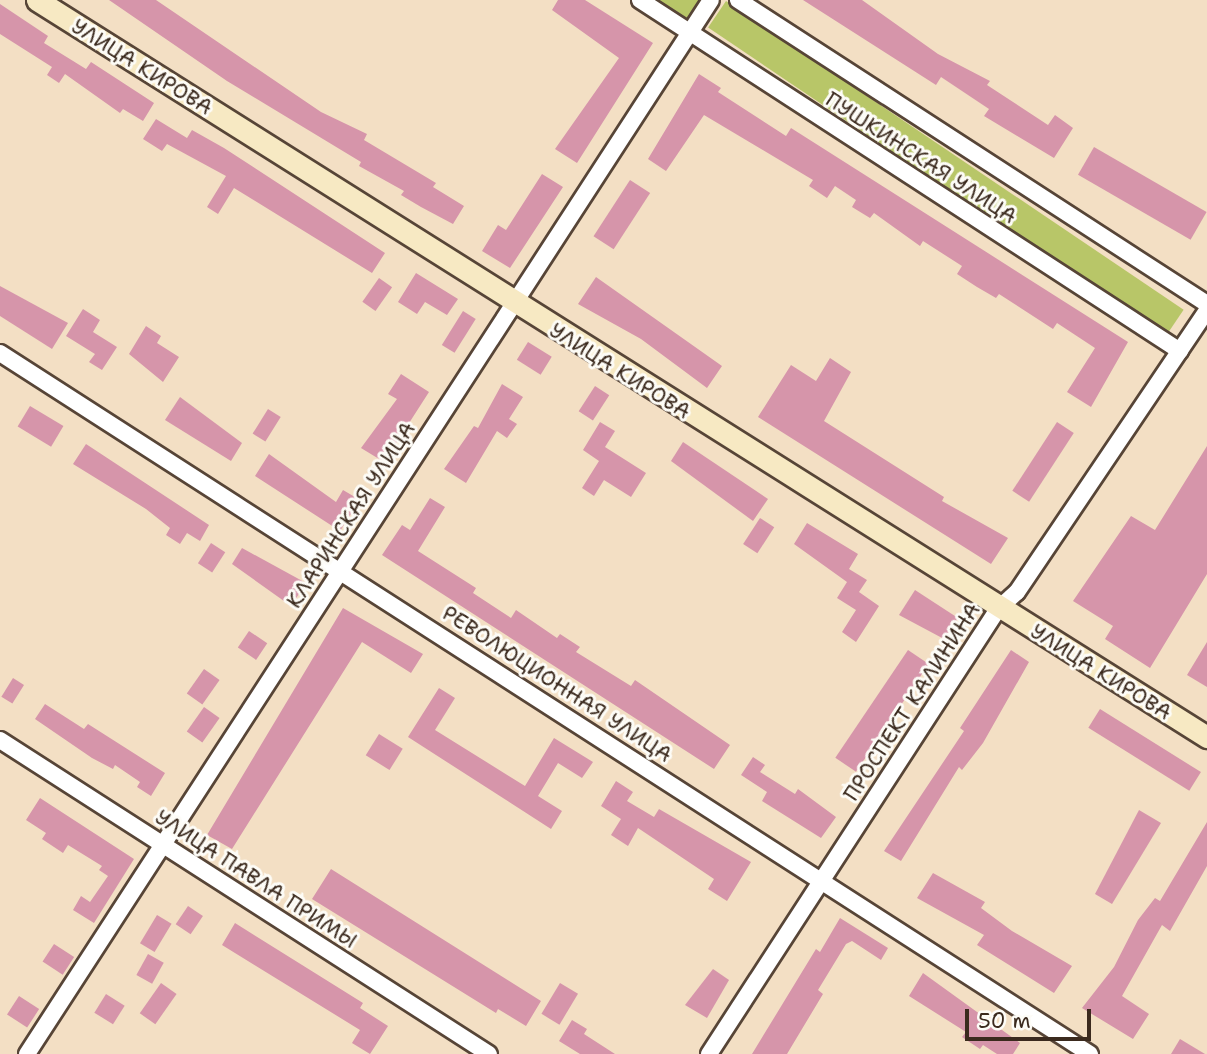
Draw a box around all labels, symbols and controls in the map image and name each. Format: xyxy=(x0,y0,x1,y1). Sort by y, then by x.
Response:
street label: УЛИЦА КИРОВА xyxy=(67,14,217,120)
street label: ПУШКИНСКАЯ УЛИЦА xyxy=(821,87,1021,229)
street label: УЛИЦА КИРОВА xyxy=(545,318,695,424)
street label: КЛАРИНСКАЯ УЛИЦА xyxy=(281,417,421,613)
street label: ПРОСПЕКТ КАЛИНИНА xyxy=(838,598,986,806)
street label: РЕВОЛЮЦИОННАЯ УЛИЦА xyxy=(438,600,676,768)
street label: УЛИЦА КИРОВА xyxy=(1026,619,1176,725)
street label: УЛИЦА ПАВЛА ПРИМЫ xyxy=(150,804,362,954)
scale bar xyxy=(969,995,1095,1038)
text: 50 m xyxy=(978,1007,1031,1035)

